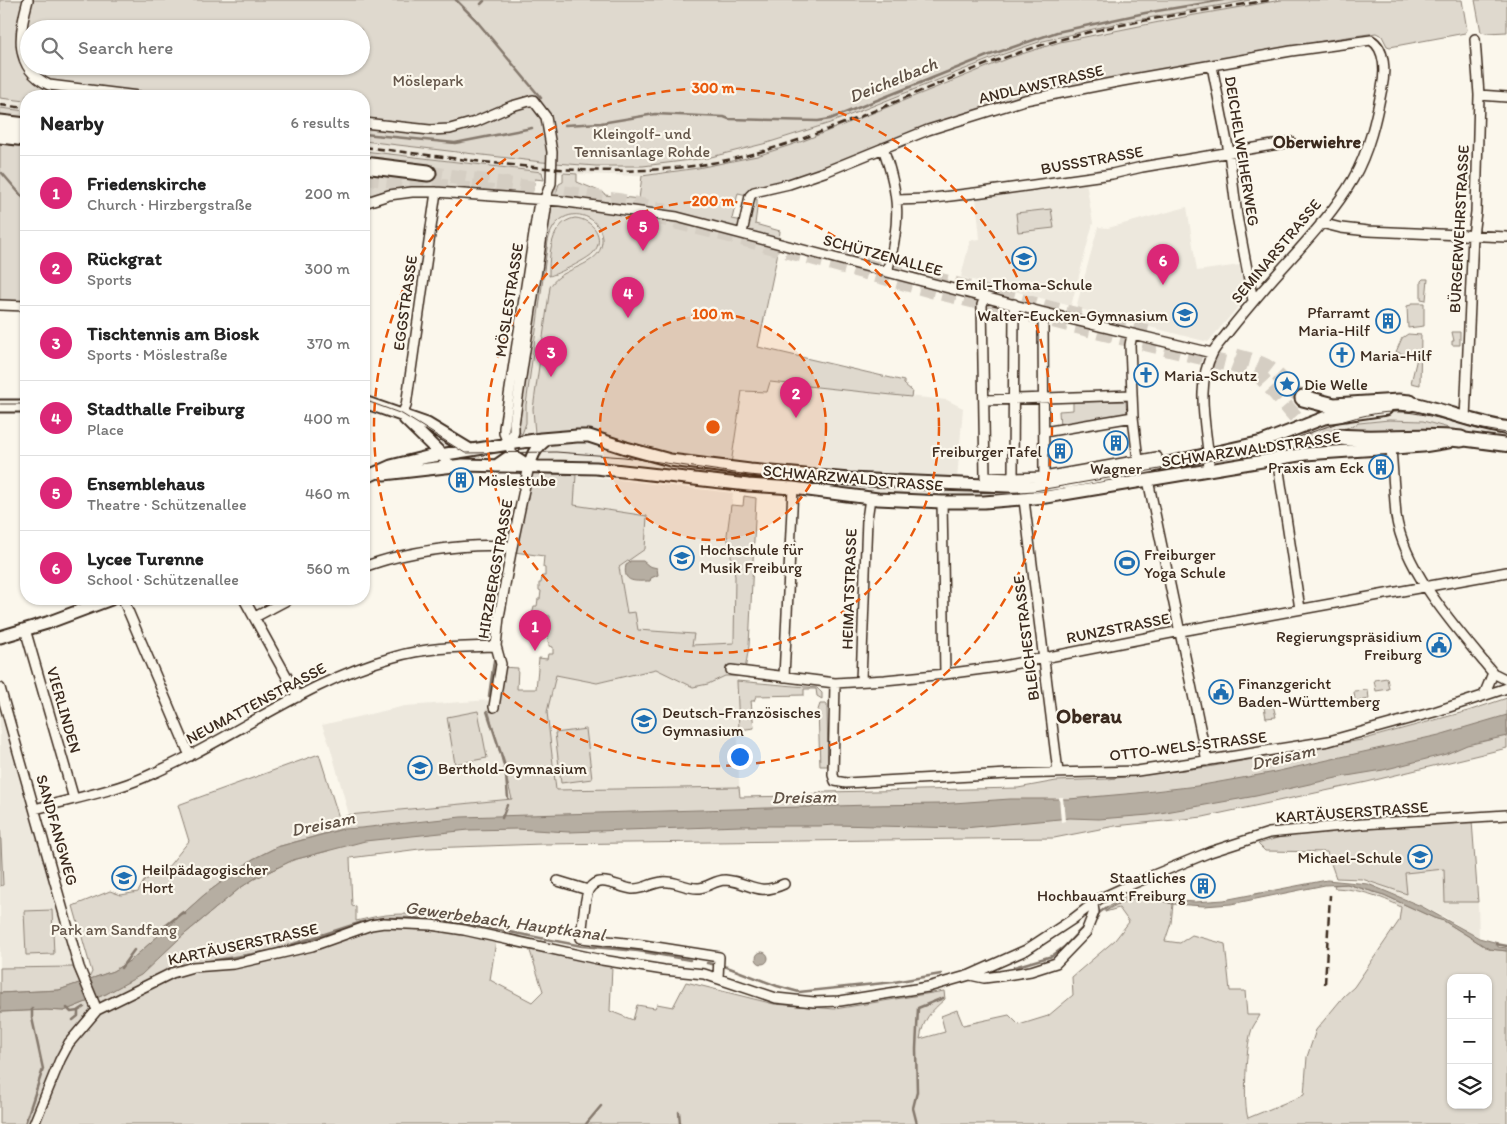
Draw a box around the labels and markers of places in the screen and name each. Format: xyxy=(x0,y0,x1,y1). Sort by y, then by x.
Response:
pin: 5 xyxy=(627,210,659,251)
pin: 6 xyxy=(1147,244,1179,285)
school or university icon: Emil-Thoma-Schule xyxy=(1011,246,1037,272)
place label: Emil-Thoma-Schule xyxy=(956,275,1092,294)
pin: 4 xyxy=(612,277,644,318)
school or university icon: Walter-Eucken-Gymnasium xyxy=(1172,302,1198,328)
place label: Pfarramt Maria-Hilf xyxy=(1298,303,1371,340)
place label: Walter-Eucken-Gymnasium xyxy=(977,306,1168,325)
building icon: Pfarramt Maria-Hilf xyxy=(1375,308,1401,334)
pin: 3 xyxy=(535,336,567,377)
church icon: Maria-Hilf xyxy=(1329,342,1355,368)
place label: Maria-Hilf xyxy=(1360,346,1433,365)
church icon: Maria-Schutz xyxy=(1133,362,1159,388)
place label: Maria-Schutz xyxy=(1164,366,1258,385)
place icon: Die Welle xyxy=(1274,371,1300,397)
place label: Die Welle xyxy=(1304,375,1368,394)
pin: 2 xyxy=(780,377,812,418)
centre of rings xyxy=(704,418,722,436)
building icon: Wagner xyxy=(1103,430,1129,456)
building icon: Freiburger Tafel xyxy=(1047,438,1073,464)
place label: Freiburger Tafel xyxy=(932,442,1042,461)
building icon: Praxis am Eck xyxy=(1368,454,1394,480)
place label: Praxis am Eck xyxy=(1268,458,1365,477)
place label: Wagner xyxy=(1090,459,1143,478)
building icon: Möslestube xyxy=(448,467,474,493)
place label: Möslestube xyxy=(478,471,556,490)
place label: Hochschule für Musik Freiburg xyxy=(700,540,803,577)
school or university icon: Hochschule für Musik Freiburg xyxy=(669,545,695,571)
place label: Freiburger Yoga Schule xyxy=(1144,545,1226,582)
sports icon: Freiburger Yoga Schule xyxy=(1114,550,1140,576)
pin: 1 xyxy=(519,610,551,651)
place label: Regierungspräsidium Freiburg xyxy=(1276,627,1423,664)
public building icon: Regierungspräsidium Freiburg xyxy=(1426,632,1452,658)
place label: Finanzgericht Baden-Württemberg xyxy=(1238,674,1381,711)
public building icon: Finanzgericht Baden-Württemberg xyxy=(1208,679,1234,705)
place label: Deutsch-Französisches Gymnasium xyxy=(662,703,821,740)
school or university icon: Deutsch-Französisches Gymnasium xyxy=(631,708,657,734)
school or university icon: Berthold-Gymnasium xyxy=(407,755,433,781)
place label: Berthold-Gymnasium xyxy=(438,759,588,778)
school or university icon: Michael-Schule xyxy=(1407,844,1433,870)
place label: Michael-Schule xyxy=(1297,848,1402,867)
place label: Heilpädagogischer Hort xyxy=(142,860,269,897)
school or university icon: Heilpädagogischer Hort xyxy=(111,865,137,891)
place label: Staatliches Hochbauamt Freiburg xyxy=(1037,868,1187,905)
building icon: Staatliches Hochbauamt Freiburg xyxy=(1190,873,1216,899)

